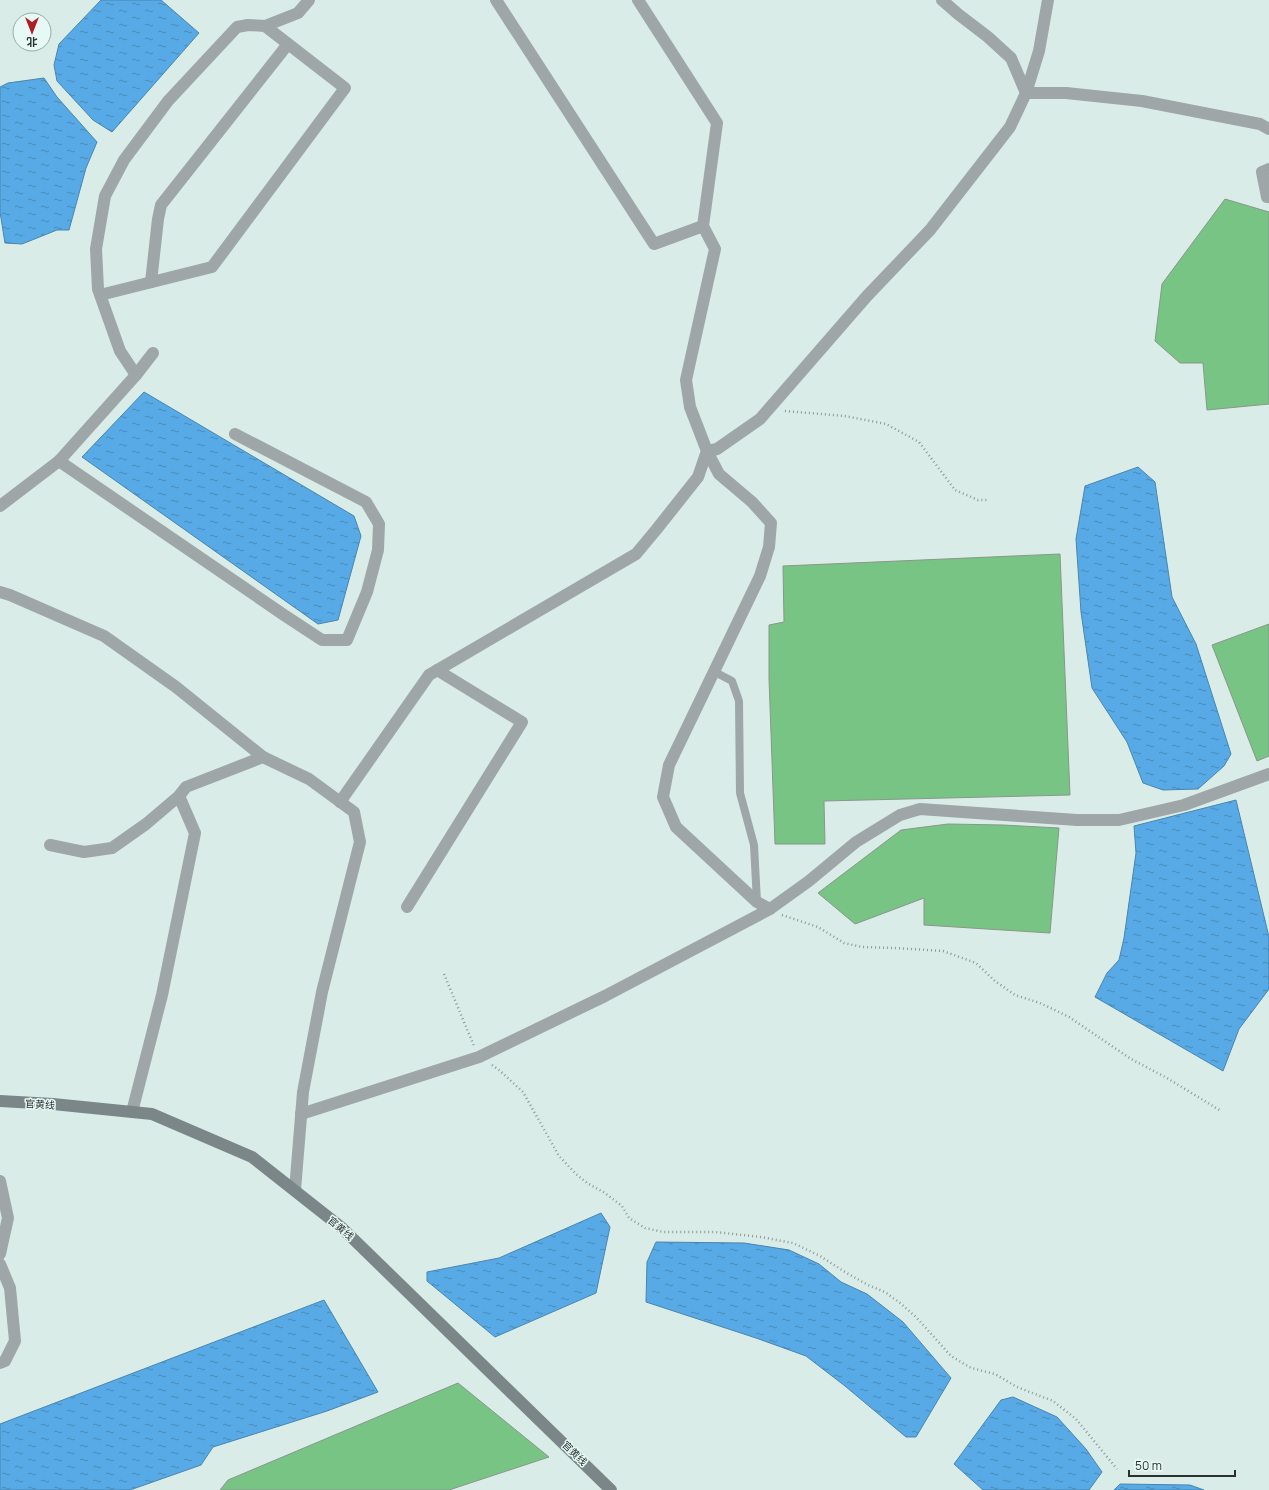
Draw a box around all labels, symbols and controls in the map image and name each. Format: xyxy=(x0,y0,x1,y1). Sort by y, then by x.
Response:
north arrow xyxy=(12,12,52,52)
text: 北 xyxy=(27,35,38,50)
street label: 官黄线 xyxy=(25,1096,55,1112)
street label: 官黄线 xyxy=(325,1213,357,1243)
street label: 官黄线 xyxy=(559,1438,591,1468)
scale bar xyxy=(1129,1452,1235,1478)
text: 50 m xyxy=(1135,1457,1162,1474)

